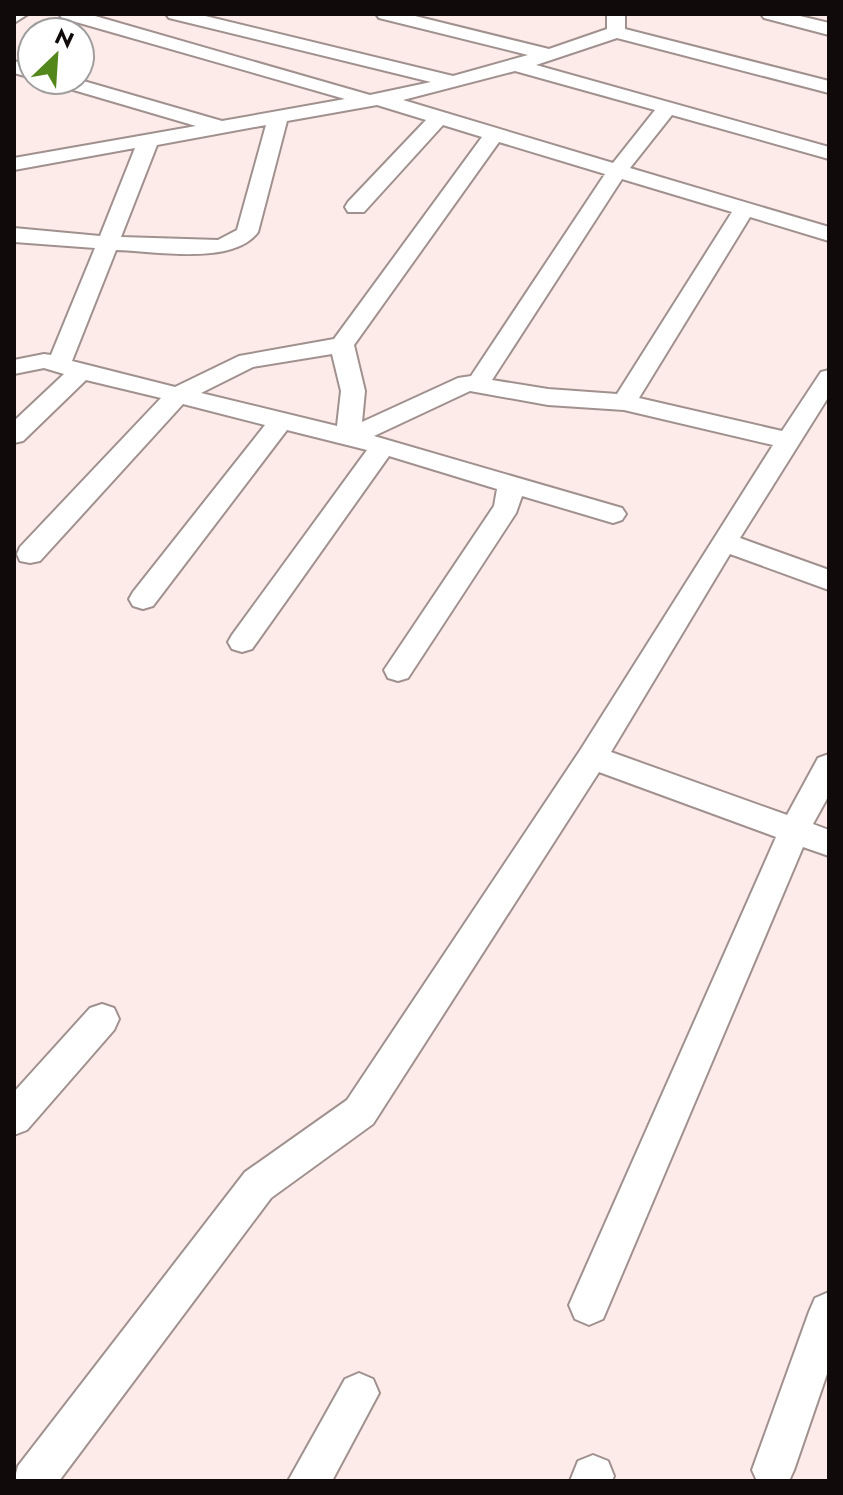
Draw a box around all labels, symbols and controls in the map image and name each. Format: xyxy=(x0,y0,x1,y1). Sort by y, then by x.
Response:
north arrow xyxy=(16,16,96,96)
text: N xyxy=(50,20,79,56)

